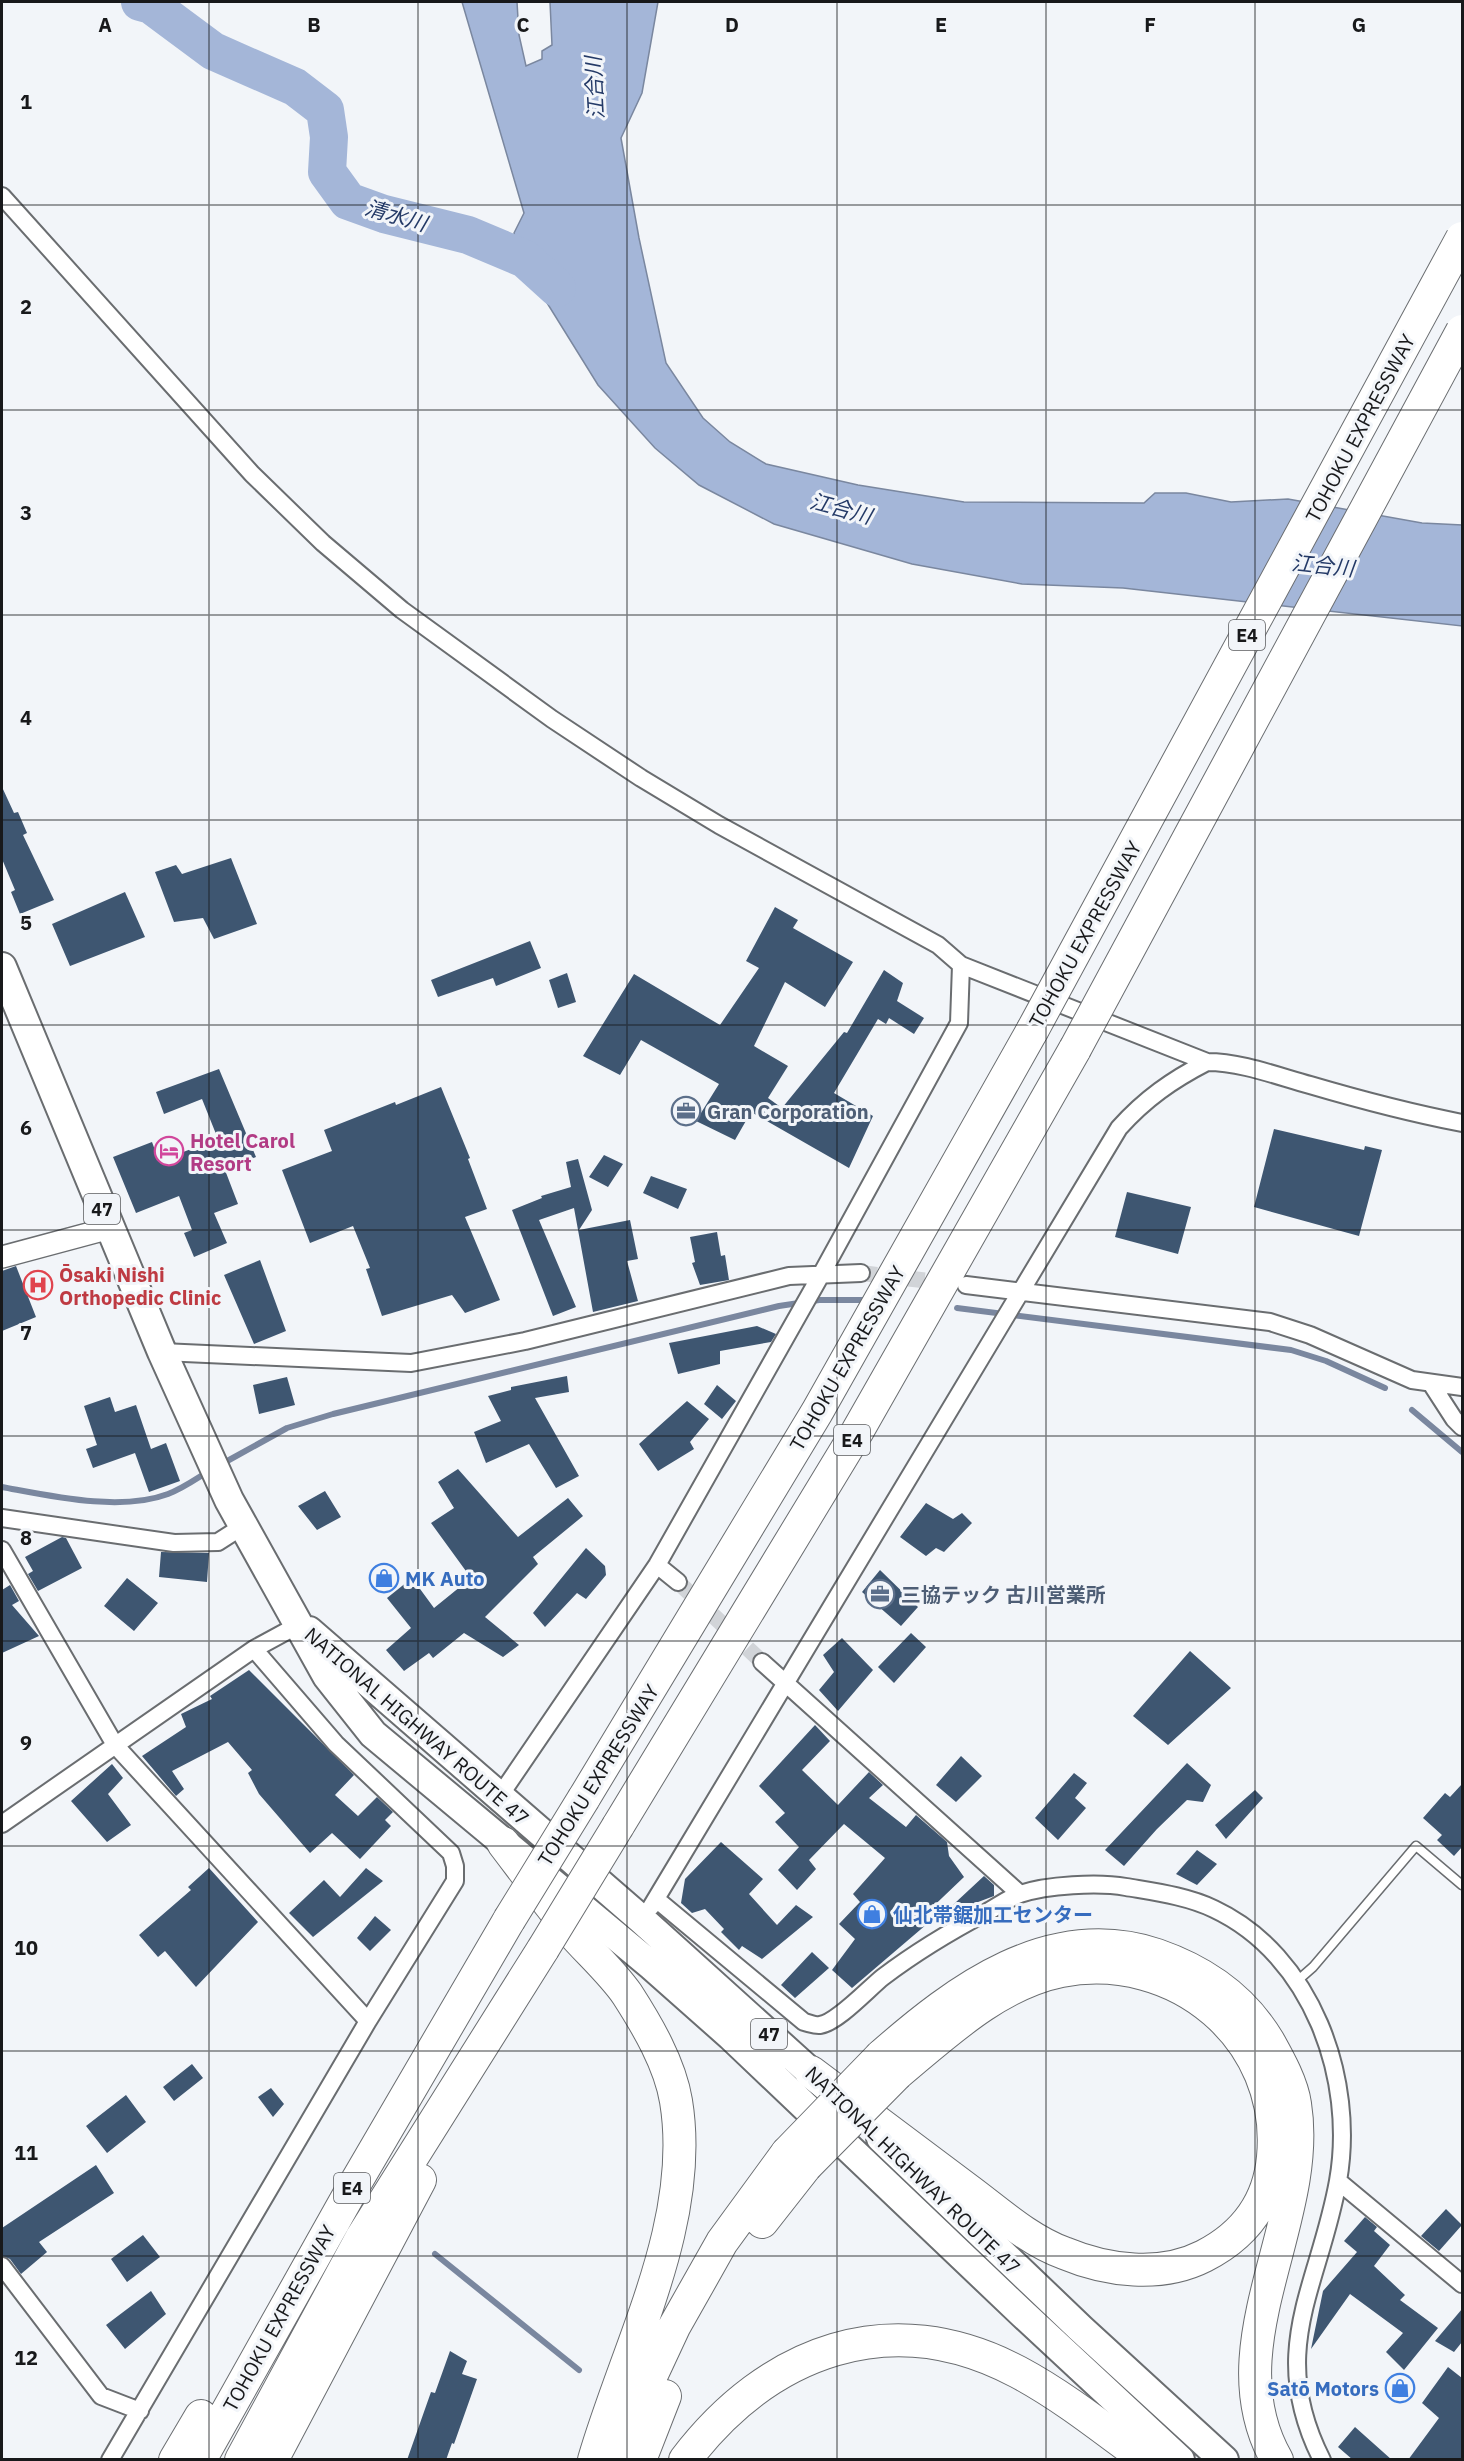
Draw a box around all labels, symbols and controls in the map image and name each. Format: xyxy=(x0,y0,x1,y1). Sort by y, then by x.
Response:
text: A xyxy=(98,11,112,38)
text: B xyxy=(307,11,321,38)
text: C xyxy=(516,11,530,38)
text: D xyxy=(725,11,739,38)
text: E xyxy=(935,11,947,38)
text: F xyxy=(1144,11,1156,38)
text: G xyxy=(1352,11,1366,38)
water label: 江合川 xyxy=(578,54,610,120)
text: 1 xyxy=(20,88,32,115)
water label: 清水川 xyxy=(362,193,432,238)
text: 2 xyxy=(20,293,32,320)
street label: TOHOKU EXPRESSWAY xyxy=(1299,329,1421,527)
water label: 江合川 xyxy=(807,486,877,530)
text: 3 xyxy=(20,499,32,526)
water label: 江合川 xyxy=(1290,548,1358,582)
road number: E4 xyxy=(1229,620,1265,650)
text: 4 xyxy=(20,704,32,731)
street label: TOHOKU EXPRESSWAY xyxy=(1022,836,1148,1032)
text: 5 xyxy=(20,909,32,936)
office icon: Gran Corporation xyxy=(670,1095,702,1127)
place label: Gran Corporation xyxy=(707,1098,869,1125)
text: 6 xyxy=(20,1114,32,1141)
place label: Hotel Carol Resort xyxy=(190,1127,295,1177)
hotel icon: Hotel Carol Resort xyxy=(153,1135,185,1167)
road number: 47 xyxy=(84,1194,120,1224)
street label: TOHOKU EXPRESSWAY xyxy=(783,1260,911,1455)
place label: Ōsaki Nishi Orthopedic Clinic xyxy=(59,1261,221,1311)
hospital icon: Ōsaki Nishi Orthopedic Clinic xyxy=(22,1269,54,1301)
text: 7 xyxy=(20,1319,32,1346)
road number: E4 xyxy=(834,1425,870,1455)
text: 8 xyxy=(20,1524,32,1551)
shop icon: MK Auto xyxy=(368,1562,400,1594)
place label: MK Auto xyxy=(405,1565,485,1592)
office icon: 三協テック 古川営業所 xyxy=(864,1578,896,1610)
place label: 三協テック 古川営業所 xyxy=(901,1581,1106,1608)
street label: NATIONAL HIGHWAY ROUTE 47 xyxy=(299,1621,535,1831)
street label: TOHOKU EXPRESSWAY xyxy=(531,1679,665,1871)
text: 9 xyxy=(20,1729,32,1756)
shop icon: 仙北帯鋸加工センター xyxy=(856,1898,888,1930)
place label: 仙北帯鋸加工センター xyxy=(893,1901,1093,1928)
text: 10 xyxy=(14,1934,38,1961)
road number: 47 xyxy=(751,2019,787,2049)
street label: NATIONAL HIGHWAY ROUTE 47 xyxy=(800,2060,1026,2280)
text: 11 xyxy=(14,2139,38,2166)
road number: E4 xyxy=(334,2173,370,2203)
street label: TOHOKU EXPRESSWAY xyxy=(216,2220,342,2416)
text: 12 xyxy=(14,2344,38,2371)
shop icon: Satō Motors xyxy=(1384,2372,1416,2404)
place label: Satō Motors xyxy=(1267,2375,1379,2402)

